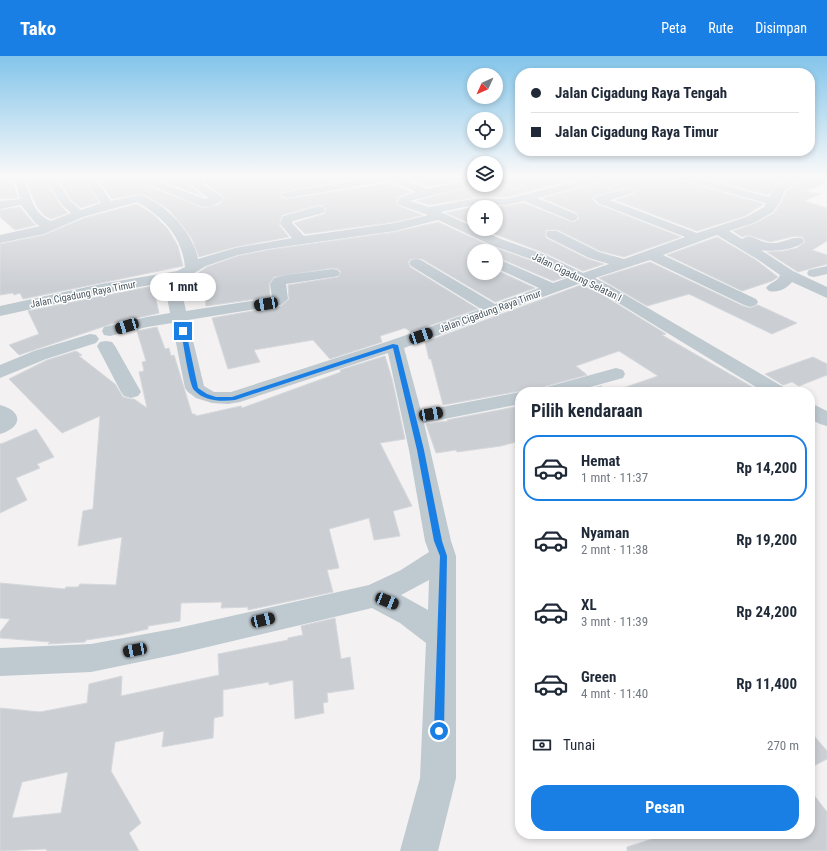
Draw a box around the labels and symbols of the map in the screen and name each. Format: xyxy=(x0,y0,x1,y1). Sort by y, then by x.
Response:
north arrow xyxy=(467,68,503,104)
street label: Jalan Cigadung Selatan I xyxy=(531,251,623,303)
callout: 1 mnt xyxy=(150,273,216,301)
street label: Jalan Cigadung Raya Timur xyxy=(29,278,137,310)
street label: Jalan Cigadung Raya Timur xyxy=(438,287,542,335)
car xyxy=(253,296,279,312)
car xyxy=(114,317,140,335)
route end xyxy=(174,322,192,340)
car xyxy=(408,326,434,346)
car xyxy=(418,406,444,422)
car xyxy=(374,591,400,611)
car xyxy=(250,611,276,629)
car xyxy=(122,642,148,658)
route start xyxy=(430,722,448,740)

